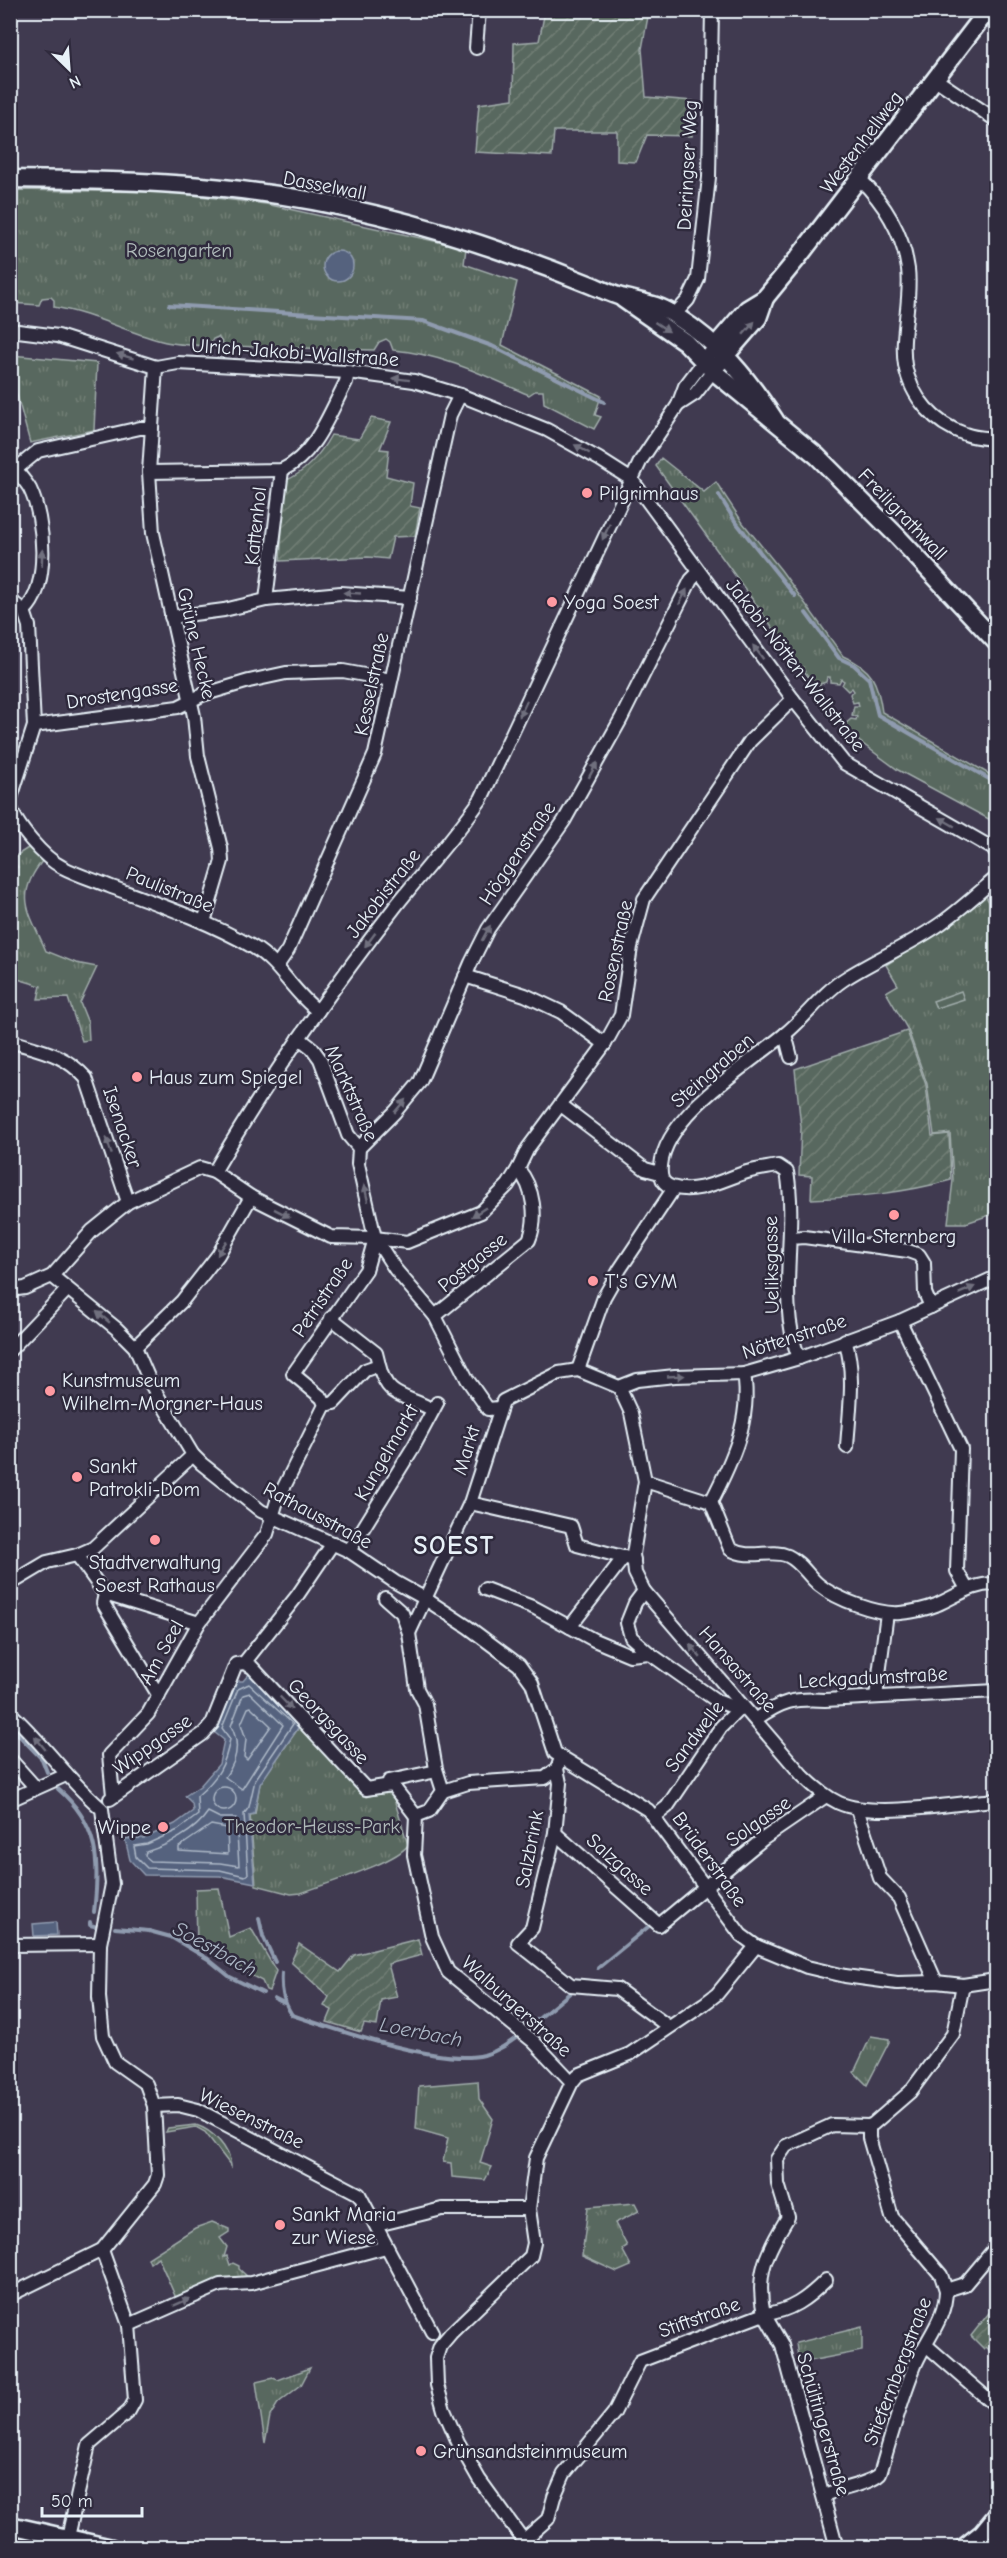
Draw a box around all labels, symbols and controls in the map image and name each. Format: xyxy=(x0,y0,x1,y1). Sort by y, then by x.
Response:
north arrow xyxy=(39,39,99,99)
text: N xyxy=(66,71,83,92)
street label: Westenhellweg xyxy=(815,87,907,198)
street label: Deiringser Weg xyxy=(673,99,702,231)
street label: Dasselwall xyxy=(281,166,369,205)
park label: Rosengarten xyxy=(126,239,232,262)
one-way arrow xyxy=(654,321,670,332)
one-way arrow xyxy=(742,321,755,336)
street label: Ulrich-Jakobi-Wallstraße xyxy=(190,334,400,371)
one-way arrow xyxy=(116,351,134,360)
one-way arrow xyxy=(391,374,410,384)
one-way arrow xyxy=(574,444,590,455)
street label: Freiligrathwall xyxy=(853,464,952,565)
place label: Pilgrimhaus xyxy=(599,482,698,505)
street label: Kattenhol xyxy=(240,485,271,567)
marker: Pilgrimhaus xyxy=(580,486,594,500)
one-way arrow xyxy=(602,524,611,541)
one-way arrow xyxy=(37,548,46,567)
street label: Jakobi-Nötten-Wallstraße xyxy=(721,574,870,756)
street label: Grüne Hecke xyxy=(173,585,220,701)
one-way arrow xyxy=(678,588,688,605)
one-way arrow xyxy=(342,589,361,598)
place label: Yoga Soest xyxy=(564,591,660,614)
marker: Yoga Soest xyxy=(545,595,559,609)
street label: Kesselstraße xyxy=(349,631,394,738)
one-way arrow xyxy=(752,644,764,660)
street label: Drostengasse xyxy=(65,673,180,714)
one-way arrow xyxy=(519,700,528,717)
one-way arrow xyxy=(588,761,598,778)
street label: Höggenstraße xyxy=(474,797,560,909)
one-way arrow xyxy=(938,817,955,827)
street label: Jakobistraße xyxy=(341,844,425,943)
street label: Paulistraße xyxy=(123,862,217,917)
street label: Rosenstraße xyxy=(593,898,638,1004)
one-way arrow xyxy=(481,925,492,941)
one-way arrow xyxy=(365,932,377,947)
street label: Steingraben xyxy=(666,1028,758,1113)
street label: Marktstraße xyxy=(320,1042,383,1145)
place label: Haus zum Spiegel xyxy=(149,1066,302,1089)
marker: Haus zum Spiegel xyxy=(130,1070,144,1084)
street label: Isenacker xyxy=(98,1084,147,1171)
one-way arrow xyxy=(393,1098,406,1114)
one-way arrow xyxy=(104,1137,114,1155)
one-way arrow xyxy=(360,1184,370,1202)
one-way arrow xyxy=(471,1206,487,1217)
one-way arrow xyxy=(273,1208,290,1218)
marker: Villa Sternberg xyxy=(887,1208,901,1222)
street label: Ueliksgasse xyxy=(759,1216,784,1314)
place label: Villa Sternberg xyxy=(832,1225,956,1248)
street label: Postgasse xyxy=(433,1228,511,1297)
one-way arrow xyxy=(216,1240,227,1256)
street label: Petristraße xyxy=(287,1253,357,1341)
place label: T's GYM xyxy=(605,1270,677,1293)
marker: T's GYM xyxy=(586,1274,600,1288)
one-way arrow xyxy=(959,1286,976,1295)
street label: Nöttenstraße xyxy=(739,1309,849,1364)
one-way arrow xyxy=(96,1311,111,1324)
place label: Kunstmuseum Wilhelm-Morgner-Haus xyxy=(62,1369,263,1415)
one-way arrow xyxy=(667,1371,686,1381)
marker: Kunstmuseum Wilhelm-Morgner-Haus xyxy=(43,1384,57,1398)
street label: Kungelmarkt xyxy=(350,1399,424,1505)
street label: Markt xyxy=(448,1421,485,1478)
place label: Sankt Patrokli-Dom xyxy=(89,1455,200,1501)
marker: Sankt Patrokli-Dom xyxy=(70,1470,84,1484)
street label: Rathausstraße xyxy=(259,1477,376,1554)
district label: SOEST xyxy=(413,1531,495,1561)
marker: Stadtverwaltung Soest Rathaus xyxy=(148,1533,162,1547)
place label: Stadtverwaltung Soest Rathaus xyxy=(89,1551,221,1597)
street label: Am Seel xyxy=(134,1616,189,1689)
street label: Hansastraße xyxy=(694,1621,781,1717)
one-way arrow xyxy=(689,1644,702,1659)
street label: Leckgadumstraße xyxy=(798,1662,948,1693)
street label: Georgsgasse xyxy=(283,1674,374,1769)
one-way arrow xyxy=(279,1696,293,1711)
street label: Sandwelle xyxy=(660,1696,729,1777)
street label: Wippgasse xyxy=(109,1709,196,1780)
one-way arrow xyxy=(34,1735,46,1750)
street label: Solgasse xyxy=(722,1791,795,1852)
street label: Brüderstraße xyxy=(667,1807,752,1911)
street label: Salzbrink xyxy=(511,1808,548,1890)
park label: Theodor-Heuss-Park xyxy=(224,1815,400,1838)
place label: Wippe xyxy=(98,1816,151,1839)
marker: Wippe xyxy=(156,1820,170,1834)
street label: Salzgasse xyxy=(582,1829,658,1900)
water label: Soestbach xyxy=(169,1916,261,1982)
street label: Walburgerstraße xyxy=(457,1951,576,2062)
water label: Loerbach xyxy=(378,2012,464,2052)
street label: Wiesenstraße xyxy=(196,2083,308,2154)
place label: Sankt Maria zur Wiese xyxy=(292,2203,396,2249)
marker: Sankt Maria zur Wiese xyxy=(273,2218,287,2232)
street label: Stiftstraße xyxy=(655,2292,743,2343)
street label: Stiefernbergstraße xyxy=(859,2294,936,2448)
one-way arrow xyxy=(174,2297,191,2306)
street label: Schültingerstraße xyxy=(792,2350,855,2499)
place label: Grünsandsteinmuseum xyxy=(433,2440,628,2463)
marker: Grünsandsteinmuseum xyxy=(414,2444,428,2458)
scale bar xyxy=(42,2480,142,2518)
text: 50 m xyxy=(51,2491,93,2512)

